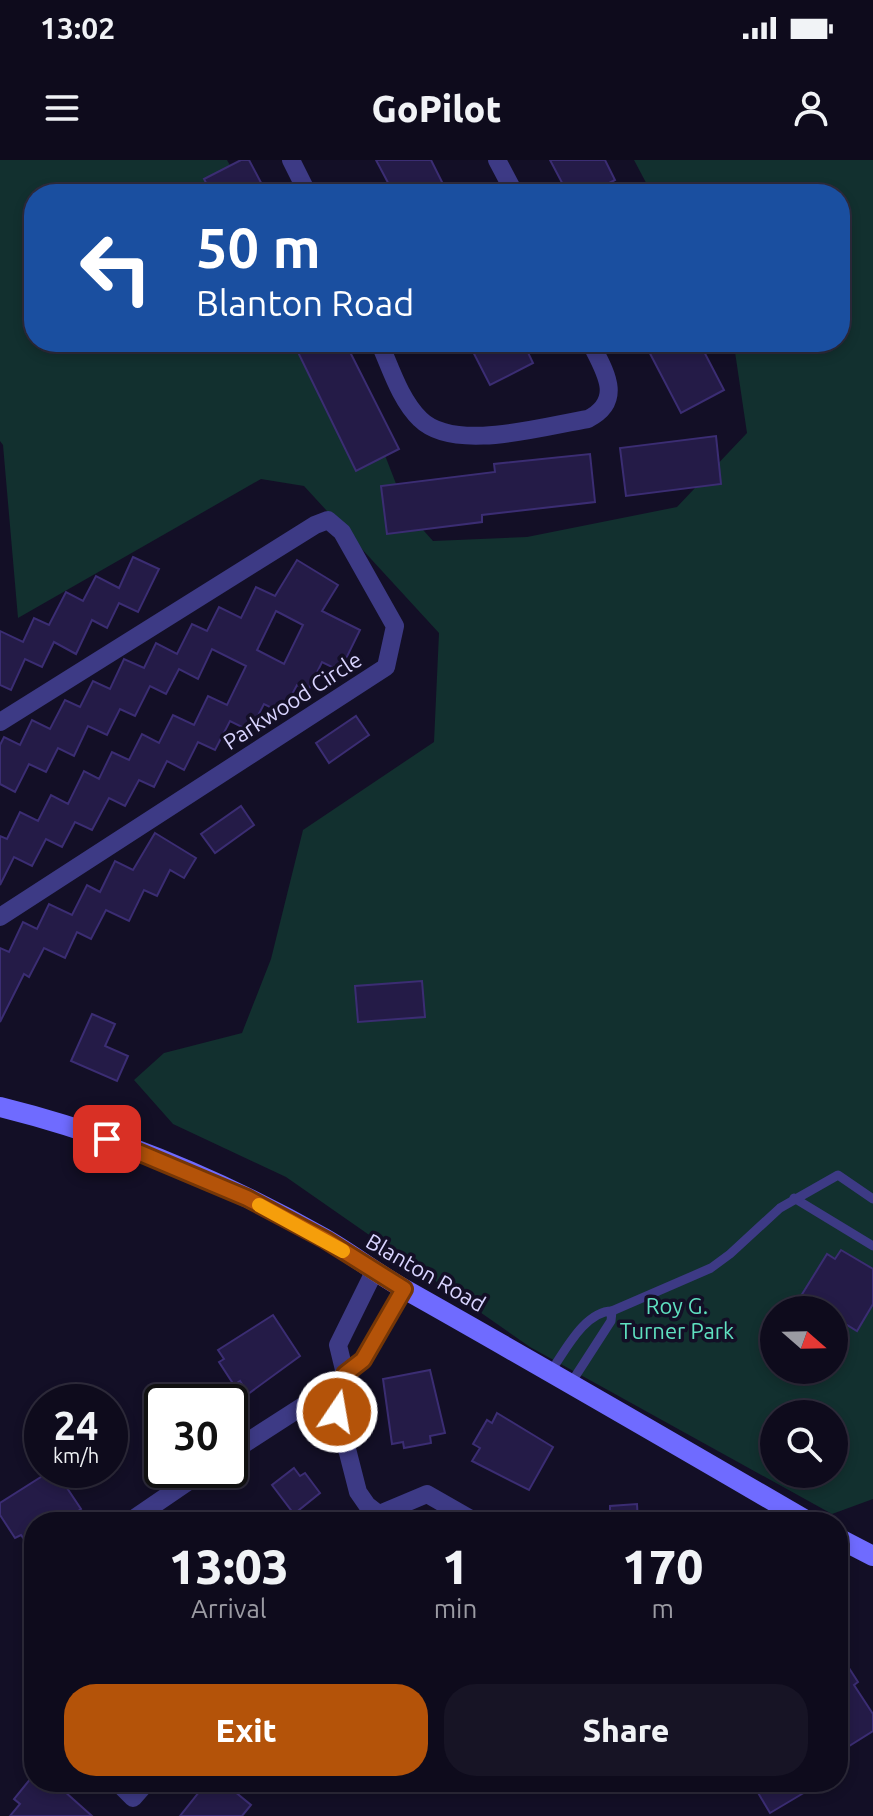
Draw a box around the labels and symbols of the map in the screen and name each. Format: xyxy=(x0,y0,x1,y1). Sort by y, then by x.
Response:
street label: Parkwood Circle xyxy=(218,646,366,754)
pin xyxy=(73,1105,141,1173)
street label: Blanton Road xyxy=(362,1228,490,1316)
park label: Roy G. Turner Park xyxy=(620,1293,734,1343)
north arrow xyxy=(760,1296,848,1384)
position arrow xyxy=(295,1370,379,1454)
speed limit sign: 30 xyxy=(144,1384,248,1488)

